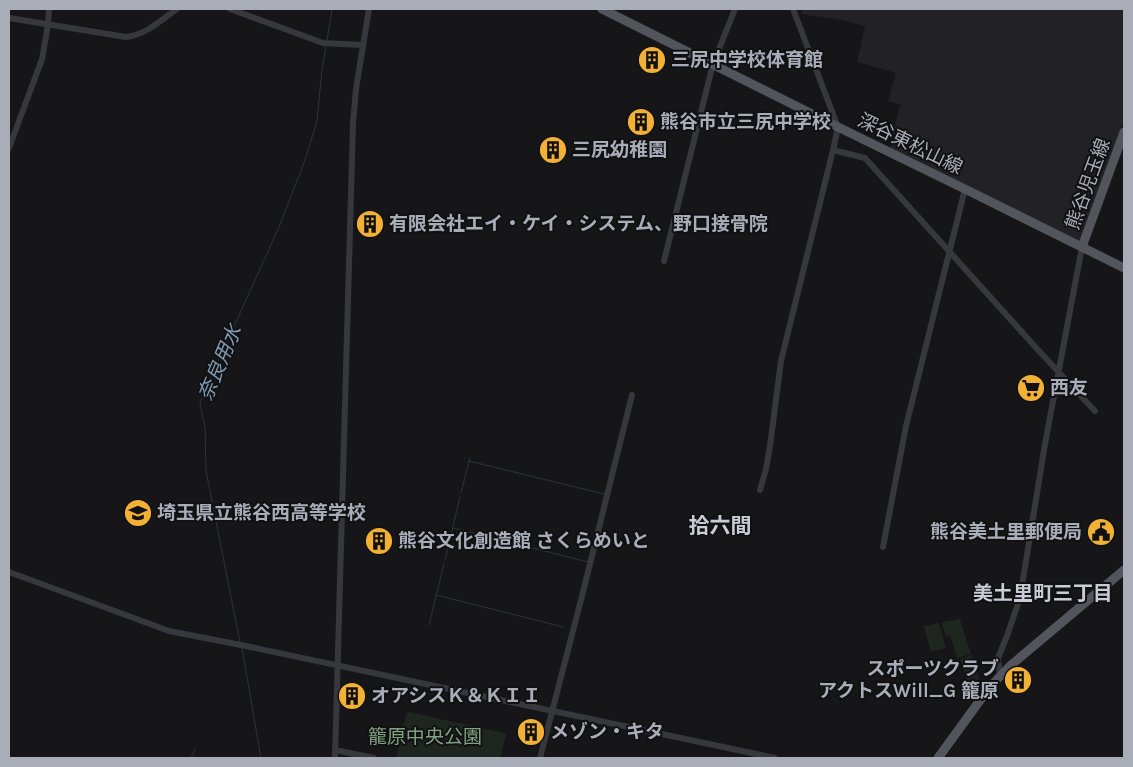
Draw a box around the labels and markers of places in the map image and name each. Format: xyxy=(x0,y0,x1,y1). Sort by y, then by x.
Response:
building icon: 三尻中学校体育館 xyxy=(637,45,667,75)
place label: 三尻中学校体育館 xyxy=(671,49,823,71)
building icon: 熊谷市立三尻中学校 xyxy=(626,107,656,137)
place label: 熊谷市立三尻中学校 xyxy=(660,111,831,133)
building icon: 三尻幼稚園 xyxy=(538,135,568,165)
place label: 三尻幼稚園 xyxy=(572,139,667,161)
building icon: 有限会社エイ・ケイ・システム、野口接骨院 xyxy=(355,209,385,239)
place label: 有限会社エイ・ケイ・システム、野口接骨院 xyxy=(389,213,768,235)
supermarket icon: 西友 xyxy=(1016,373,1046,403)
place label: 西友 xyxy=(1050,377,1088,399)
school or university icon: 埼玉県立熊谷西高等学校 xyxy=(123,498,153,528)
place label: 埼玉県立熊谷西高等学校 xyxy=(157,502,366,524)
public building icon: 熊谷美土里郵便局 xyxy=(1086,517,1116,547)
place label: 熊谷美土里郵便局 xyxy=(930,521,1082,543)
building icon: 熊谷文化創造館 さくらめいと xyxy=(364,526,394,556)
place label: 熊谷文化創造館 さくらめいと xyxy=(398,530,650,552)
place label: スポーツクラブ アクトスWill_G 籠原 xyxy=(818,658,999,702)
building icon: スポーツクラブ アクトスWill_G 籠原 xyxy=(1003,665,1033,695)
building icon: オアシスＫ＆ＫＩＩ xyxy=(337,681,367,711)
place label: オアシスＫ＆ＫＩＩ xyxy=(371,685,541,707)
building icon: メゾン・キタ xyxy=(516,717,546,747)
place label: メゾン・キタ xyxy=(550,721,664,743)

